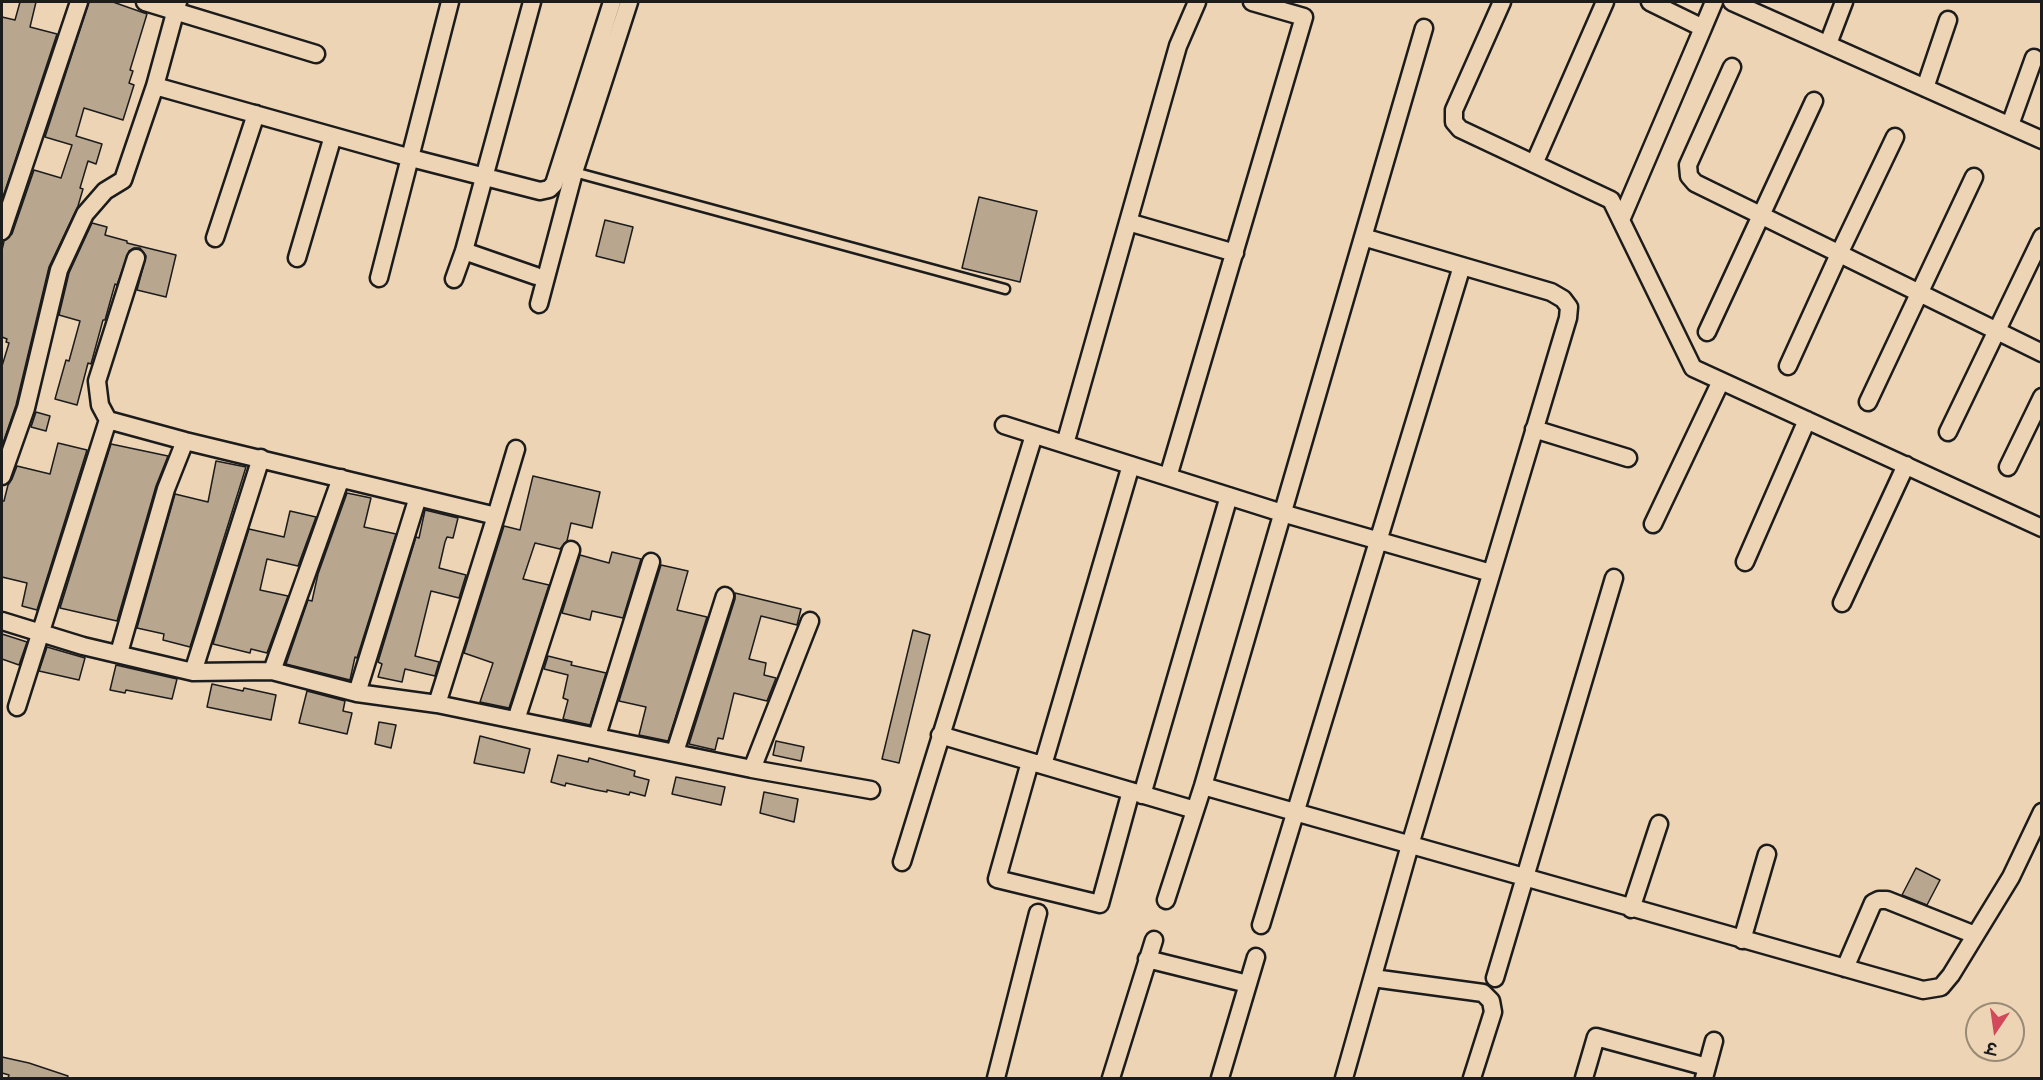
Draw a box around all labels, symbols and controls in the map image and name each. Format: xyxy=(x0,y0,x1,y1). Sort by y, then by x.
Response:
north arrow xyxy=(1965,1002,2025,1062)
text: उ xyxy=(1983,1033,2000,1063)

